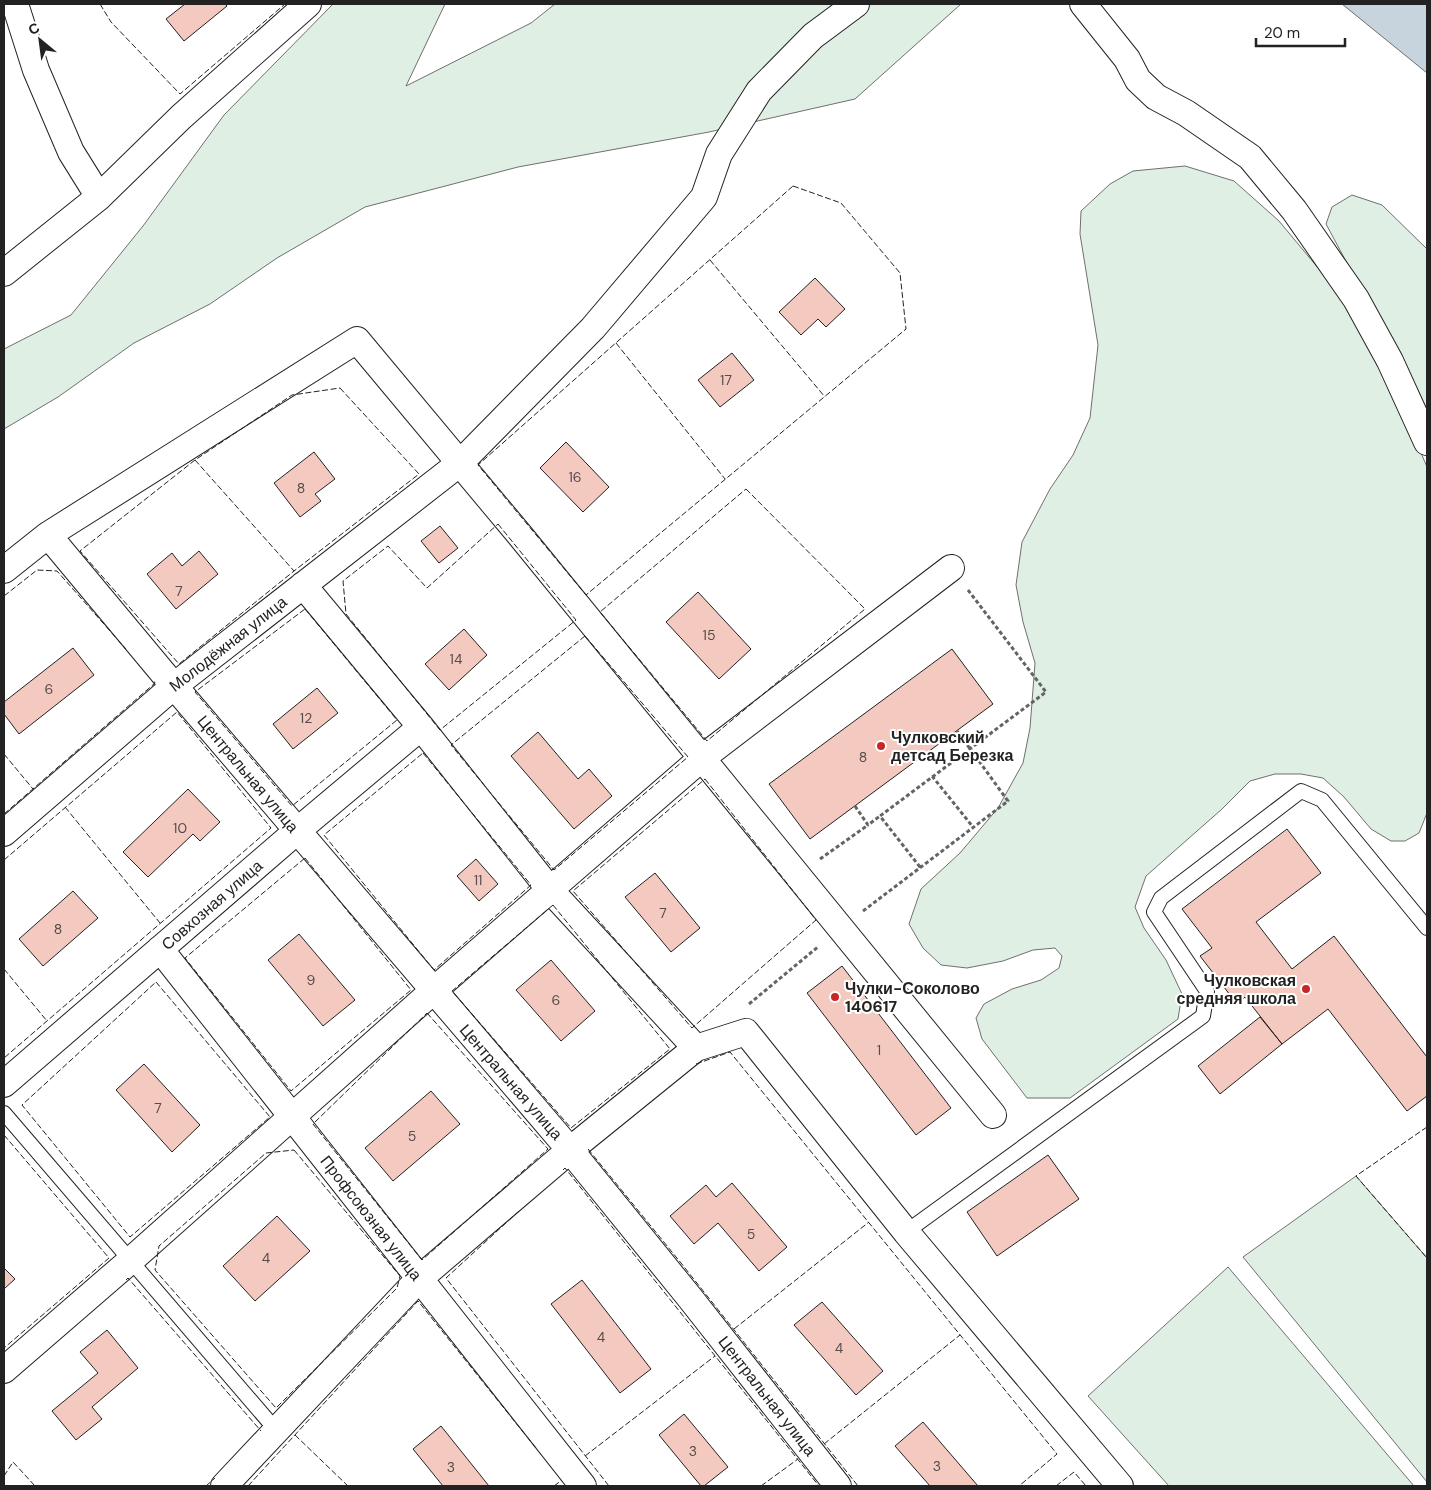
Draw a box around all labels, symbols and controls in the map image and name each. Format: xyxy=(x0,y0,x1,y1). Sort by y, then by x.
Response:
north arrow xyxy=(15,15,65,65)
scale bar xyxy=(1256,15,1345,47)
text: С xyxy=(25,18,42,39)
text: 20 m xyxy=(1264,23,1300,43)
house number: 17 xyxy=(720,371,732,389)
house number: 16 xyxy=(568,468,582,486)
house number: 8 xyxy=(297,479,305,497)
house number: 7 xyxy=(175,582,183,600)
street label: Молодёжная улица xyxy=(165,591,291,697)
house number: 15 xyxy=(703,626,715,644)
house number: 14 xyxy=(450,650,463,668)
house number: 6 xyxy=(45,680,53,698)
house number: 12 xyxy=(300,709,312,727)
street label: Центральная улица xyxy=(193,711,303,837)
place label: Чулковский детсад Березка xyxy=(891,727,1013,766)
marker: Чулковский детсад Березка xyxy=(875,740,887,752)
house number: 8 xyxy=(859,748,867,766)
house number: 10 xyxy=(173,819,187,837)
street label: Совхозная улица xyxy=(157,855,267,955)
house number: 11 xyxy=(474,871,482,889)
house number: 7 xyxy=(659,904,667,922)
house number: 8 xyxy=(54,920,62,938)
place label: Чулковская средняя школа xyxy=(1177,970,1296,1009)
house number: 9 xyxy=(307,971,316,989)
place label: Чулки-Соколово 140617 xyxy=(845,978,980,1017)
marker: Чулковская средняя школа xyxy=(1300,983,1312,995)
house number: 6 xyxy=(552,991,560,1009)
marker: Чулки-Соколово 140617 xyxy=(829,991,841,1003)
street label: Центральная улица xyxy=(455,1020,567,1144)
house number: 1 xyxy=(877,1041,881,1059)
house number: 7 xyxy=(154,1099,162,1117)
house number: 5 xyxy=(408,1127,416,1145)
street label: Профсоюзная улица xyxy=(315,1151,427,1285)
house number: 5 xyxy=(747,1225,755,1243)
house number: 4 xyxy=(262,1249,271,1267)
house number: 4 xyxy=(597,1328,606,1346)
street label: Центральная улица xyxy=(713,1332,821,1460)
house number: 4 xyxy=(835,1339,844,1357)
house number: 3 xyxy=(689,1442,697,1460)
house number: 3 xyxy=(933,1457,941,1475)
house number: 3 xyxy=(447,1458,455,1476)

